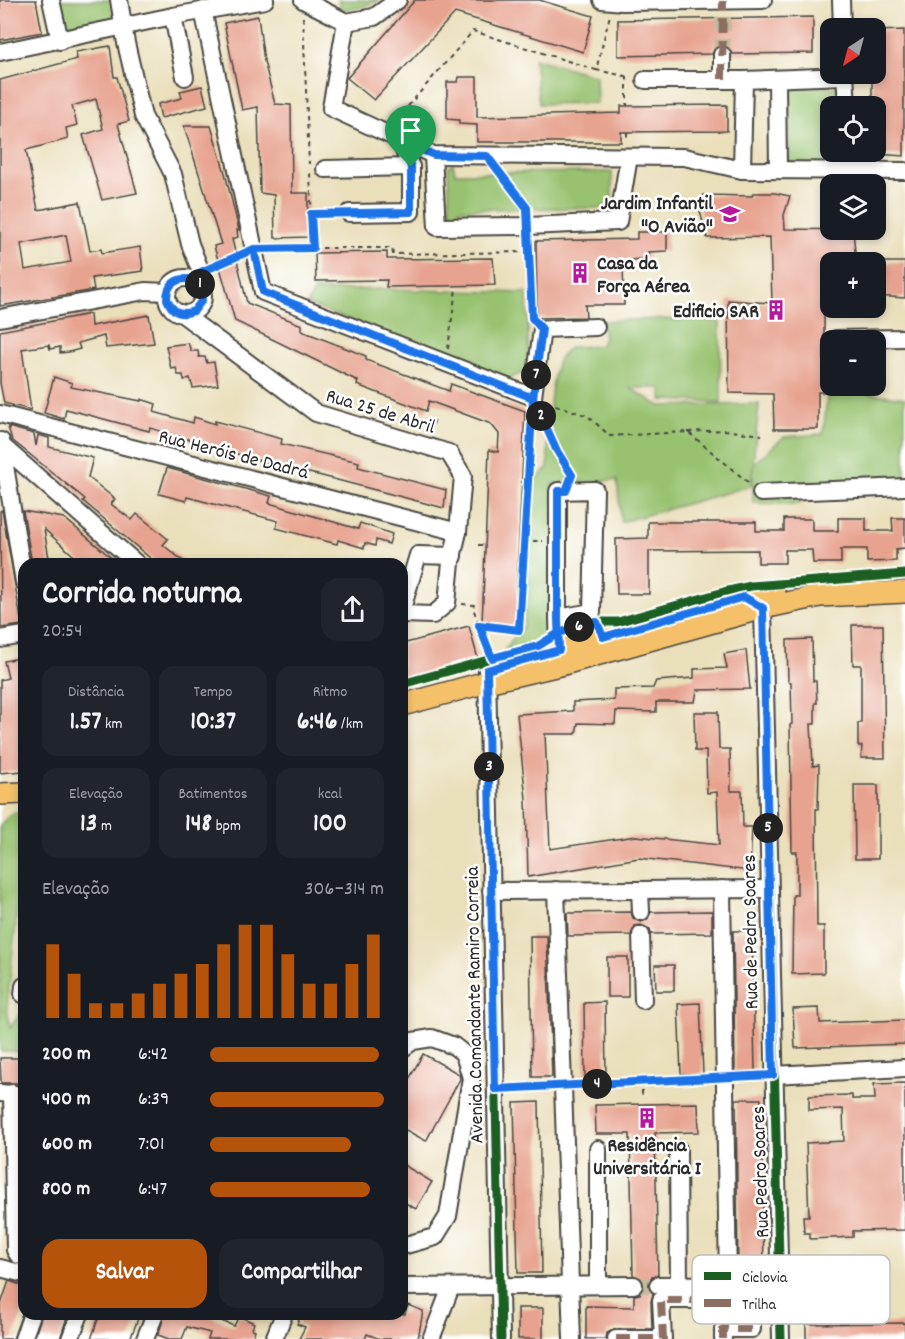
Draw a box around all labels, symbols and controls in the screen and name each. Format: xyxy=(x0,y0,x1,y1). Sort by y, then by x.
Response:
north arrow xyxy=(820,18,886,84)
map controls xyxy=(820,18,886,396)
button: locate xyxy=(820,96,886,162)
pin xyxy=(385,105,436,167)
icon: arrive xyxy=(394,114,427,147)
button: layers xyxy=(820,174,886,240)
place label: Jardim Infantil "O Avião" xyxy=(601,191,713,242)
school or university icon: Jardim Infantil "O Avião" xyxy=(718,202,742,226)
place label: Casa da Força Aérea xyxy=(597,251,690,302)
button: + xyxy=(820,252,886,318)
building icon: Casa da Força Aérea xyxy=(568,261,592,285)
pin: 1 xyxy=(185,269,215,299)
text: 1 xyxy=(198,272,202,295)
building icon: Edificio SAR xyxy=(764,298,788,322)
place label: Edificio SAR xyxy=(673,299,759,327)
button: − xyxy=(820,330,886,396)
pin: 7 xyxy=(521,360,551,390)
text: 7 xyxy=(533,363,539,386)
street label: Rua 25 de Abril xyxy=(322,383,439,443)
pin: 2 xyxy=(526,401,556,431)
text: 2 xyxy=(538,404,545,427)
street label: Rua Heróis de Dadrá xyxy=(155,424,311,488)
text: Corrida noturna xyxy=(42,572,241,619)
button: share xyxy=(321,578,384,641)
pin: 6 xyxy=(564,612,594,642)
text: 6 xyxy=(575,615,583,638)
text: 20:54 xyxy=(42,618,83,646)
text: Distância xyxy=(68,681,124,704)
text: Tempo xyxy=(194,681,232,704)
text: Ritmo xyxy=(313,681,347,704)
text: 1.57 xyxy=(69,704,101,741)
text: 10:37 xyxy=(190,704,236,741)
text: 6:46 xyxy=(297,704,337,741)
text: km xyxy=(101,713,123,736)
text: /km xyxy=(337,713,363,736)
pin: 3 xyxy=(474,752,504,782)
text: 3 xyxy=(485,755,493,778)
text: Elevação xyxy=(69,783,123,806)
text: Batimentos xyxy=(178,783,248,806)
text: kcal xyxy=(318,783,342,806)
text: 13 xyxy=(80,806,97,843)
text: 148 xyxy=(185,806,212,843)
text: 100 xyxy=(313,806,347,843)
pin: 5 xyxy=(753,813,783,843)
text: m xyxy=(97,815,112,838)
text: bpm xyxy=(212,815,241,838)
text: 5 xyxy=(764,816,772,839)
street label: Rua de Pedro Soares xyxy=(737,854,767,1010)
street label: Avenida Comandante Ramiro Correia xyxy=(460,866,492,1144)
text: Elevação xyxy=(42,876,109,904)
text: 306–314 m xyxy=(305,876,384,904)
text: 200 m xyxy=(42,1041,91,1069)
text: 6:42 xyxy=(138,1041,168,1069)
pin: 4 xyxy=(582,1069,612,1099)
text: 4 xyxy=(594,1072,600,1095)
text: 400 m xyxy=(42,1086,90,1114)
text: 6:39 xyxy=(138,1086,169,1114)
street label: Rua Pedro Soares xyxy=(746,1105,778,1238)
building icon: Residência Universitária I xyxy=(635,1106,659,1130)
text: 600 m xyxy=(42,1131,92,1159)
text: 7:01 xyxy=(138,1131,164,1159)
place label: Residência Universitária I xyxy=(593,1133,702,1184)
text: 800 m xyxy=(42,1176,90,1204)
text: 6:47 xyxy=(138,1176,167,1204)
button: Salvar xyxy=(42,1239,207,1308)
button: Compartilhar xyxy=(219,1239,384,1308)
legend xyxy=(692,1255,890,1324)
text: Ciclovia xyxy=(742,1267,788,1290)
text: Trilha xyxy=(742,1294,776,1317)

